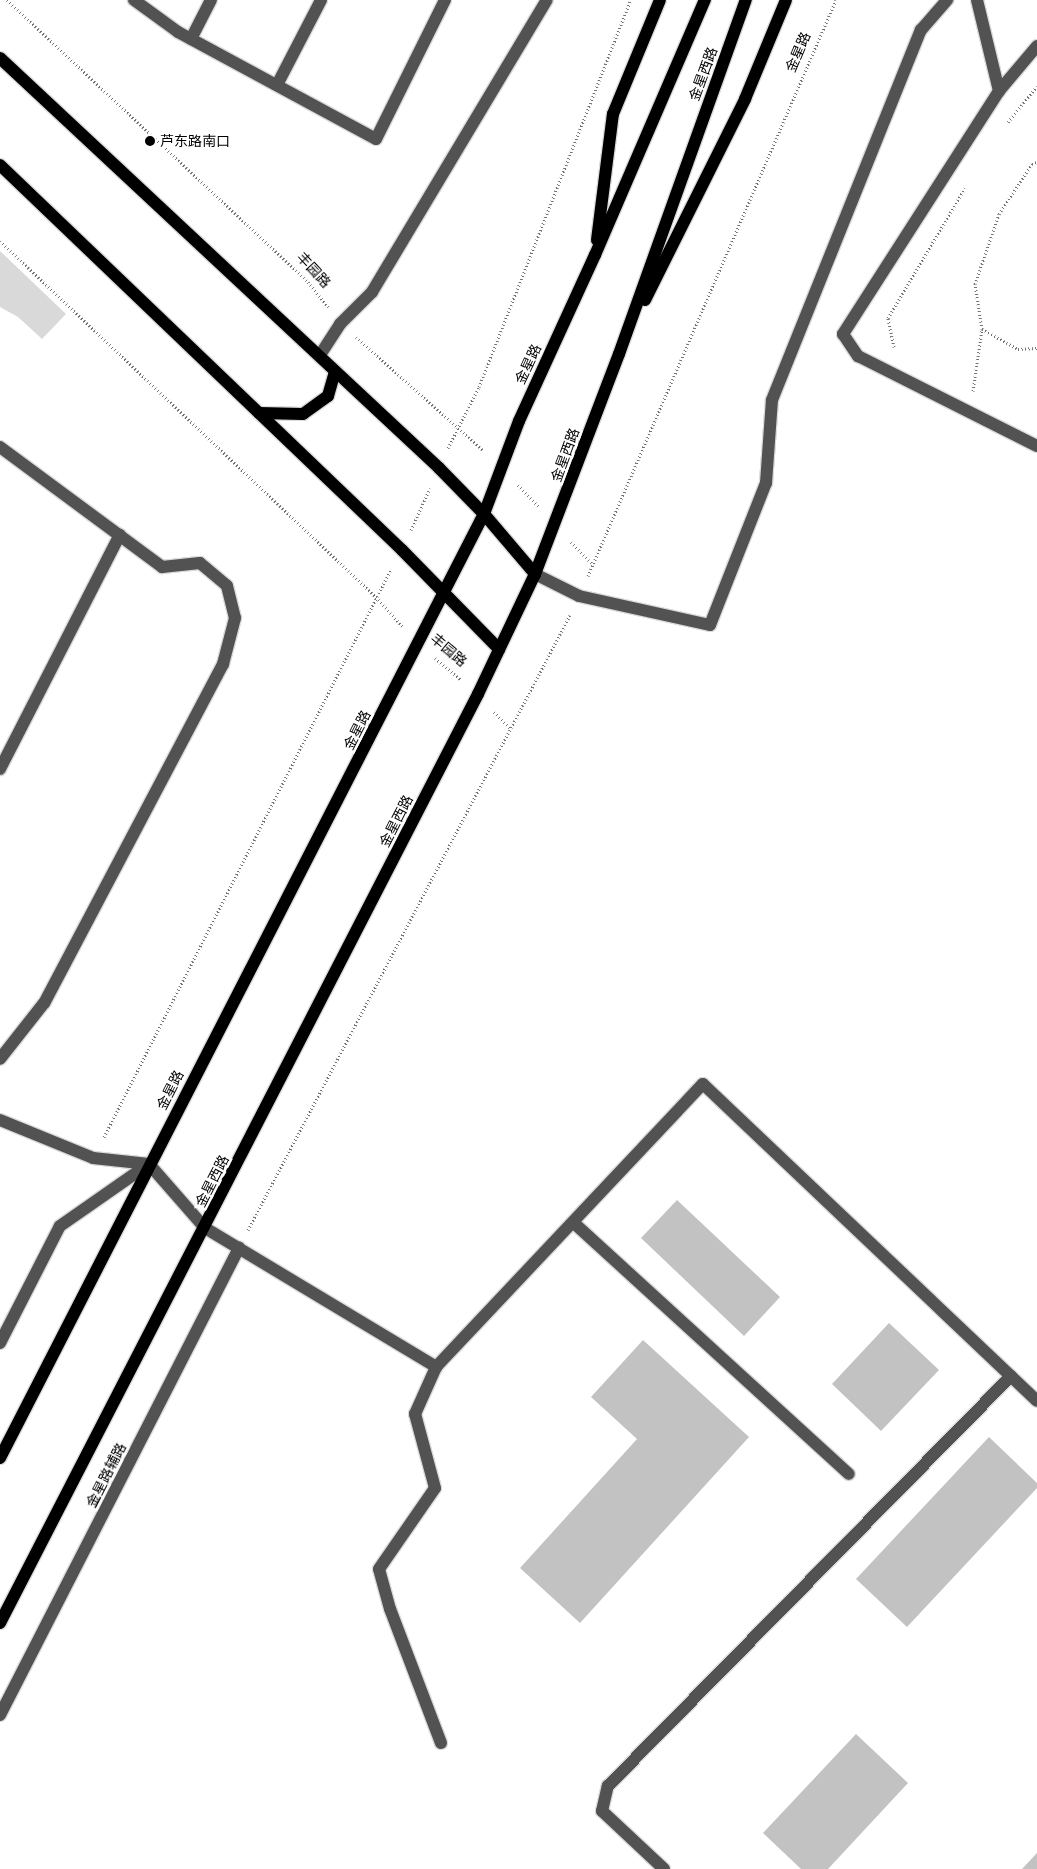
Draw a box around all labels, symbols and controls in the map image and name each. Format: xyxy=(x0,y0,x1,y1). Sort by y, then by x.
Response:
street label: 金星路 xyxy=(782,29,814,75)
street label: 金星西路 xyxy=(686,45,720,103)
place label: 芦东路南口 xyxy=(160,133,230,149)
marker: 芦东路南口 xyxy=(144,135,156,147)
street label: 丰园路 xyxy=(294,249,334,291)
street label: 金星路 xyxy=(512,341,544,387)
street label: 金星西路 xyxy=(548,426,582,484)
street label: 丰园路 xyxy=(428,630,470,670)
street label: 金星路 xyxy=(340,707,374,753)
street label: 金星西路 xyxy=(376,792,416,850)
street label: 金星路 xyxy=(153,1067,187,1113)
street label: 金星西路 xyxy=(192,1152,232,1210)
street label: 金星路辅路 xyxy=(83,1440,129,1510)

